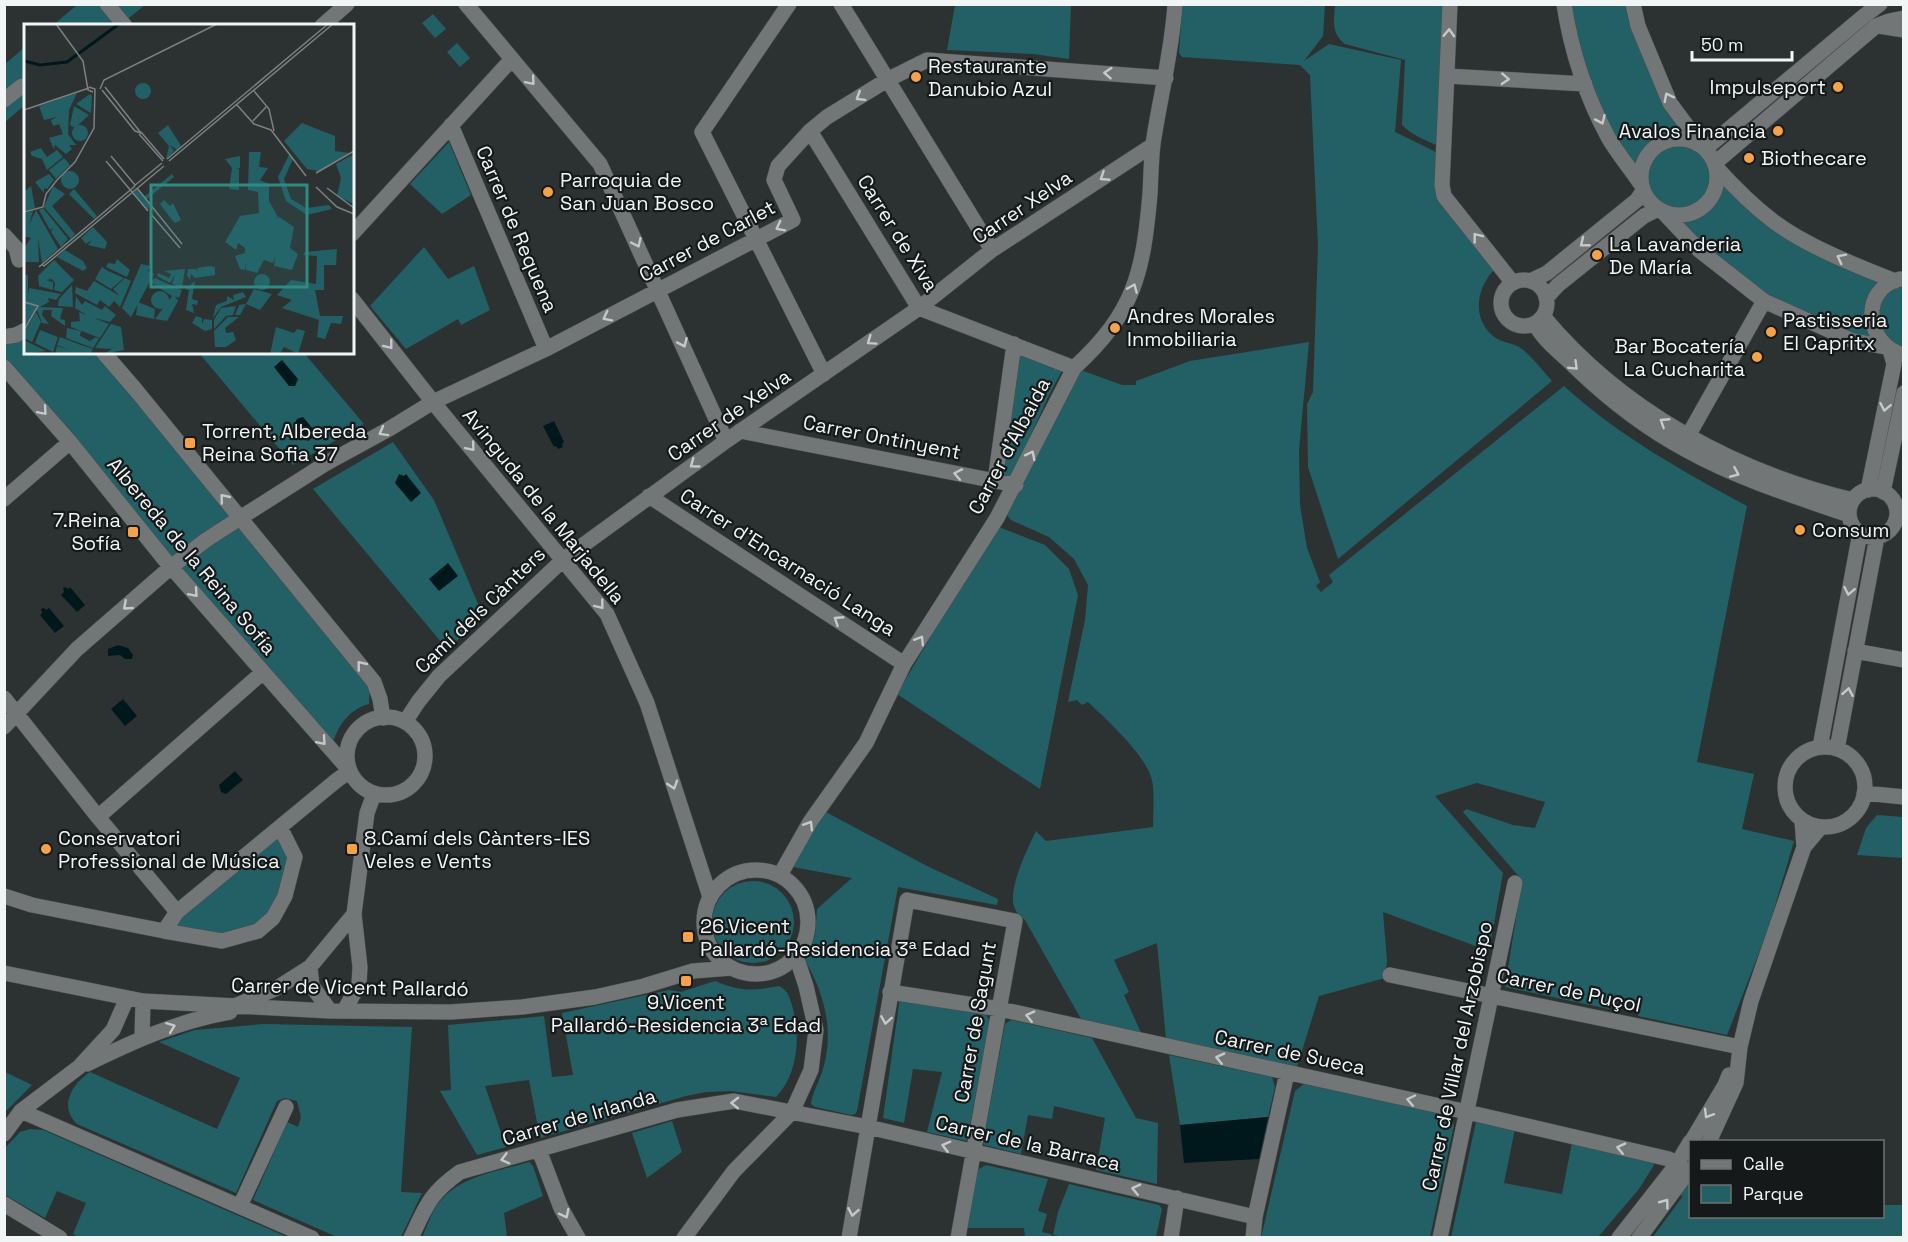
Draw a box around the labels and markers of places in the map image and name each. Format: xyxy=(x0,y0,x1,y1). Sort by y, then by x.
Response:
place label: Restaurante Danubio Azul xyxy=(928,53,1052,102)
marker: Restaurante Danubio Azul xyxy=(909,70,923,84)
place label: Impulseport xyxy=(1710,74,1826,100)
marker: Impulseport xyxy=(1831,80,1845,94)
place label: Avalos Financia xyxy=(1619,118,1766,144)
marker: Avalos Financia xyxy=(1771,124,1785,138)
place label: Biothecare xyxy=(1761,145,1867,171)
marker: Biothecare xyxy=(1742,151,1756,165)
place label: Parroquia de San Juan Bosco xyxy=(560,167,714,216)
marker: Parroquia de San Juan Bosco xyxy=(541,185,555,199)
place label: La Lavanderia De María xyxy=(1609,231,1741,280)
marker: La Lavanderia De María xyxy=(1590,248,1604,262)
place label: Andres Morales Inmobiliaria xyxy=(1127,303,1275,352)
place label: Pastisseria El Capritx xyxy=(1783,307,1887,356)
marker: Andres Morales Inmobiliaria xyxy=(1108,321,1122,335)
marker: Pastisseria El Capritx xyxy=(1764,325,1778,339)
place label: Bar Bocatería La Cucharita xyxy=(1615,333,1745,382)
marker: Bar Bocatería La Cucharita xyxy=(1750,350,1764,364)
place label: Torrent, Albereda Reina Sofia 37 xyxy=(202,418,367,467)
marker: Torrent, Albereda Reina Sofia 37 xyxy=(183,436,197,450)
place label: 7.Reina Sofía xyxy=(53,507,121,556)
place label: Consum xyxy=(1812,517,1889,543)
marker: Consum xyxy=(1793,523,1807,537)
marker: 7.Reina Sofía xyxy=(126,525,140,539)
place label: Conservatori Professional de Música xyxy=(58,825,280,874)
place label: 8.Camí dels Cànters-IES Veles e Vents xyxy=(364,825,590,874)
marker: Conservatori Professional de Música xyxy=(39,842,53,856)
marker: 8.Camí dels Cànters-IES Veles e Vents xyxy=(345,842,359,856)
place label: 26.Vicent Pallardó-Residencia 3ª Edad xyxy=(700,913,970,962)
marker: 26.Vicent Pallardó-Residencia 3ª Edad xyxy=(681,930,695,944)
marker: 9.Vicent Pallardó-Residencia 3ª Edad xyxy=(679,974,693,988)
place label: 9.Vicent Pallardó-Residencia 3ª Edad xyxy=(551,989,821,1038)

